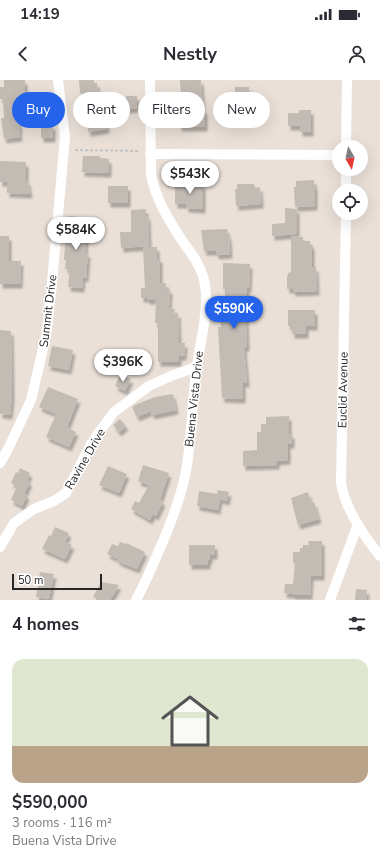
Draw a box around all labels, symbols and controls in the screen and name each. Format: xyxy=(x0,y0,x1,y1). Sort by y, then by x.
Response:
text: 14:19 xyxy=(20,4,60,24)
text: Nestly xyxy=(163,42,217,66)
icon: back xyxy=(12,43,34,65)
icon: person xyxy=(346,43,368,65)
chip: Buy xyxy=(12,92,65,128)
chip: Rent xyxy=(73,92,130,128)
chip: Filters xyxy=(138,92,205,128)
chip: New xyxy=(213,92,270,128)
north arrow xyxy=(332,140,368,176)
map controls xyxy=(332,140,368,220)
pin: $543K xyxy=(162,161,218,195)
text: $543K xyxy=(170,165,210,183)
button: locate xyxy=(332,184,368,220)
pin: $584K xyxy=(48,217,104,251)
text: $584K xyxy=(56,221,96,239)
street label: Summit Drive xyxy=(36,274,60,348)
pin: $590K xyxy=(206,296,262,330)
text: $590K xyxy=(214,300,254,318)
pin: $396K xyxy=(95,349,151,383)
street label: Buena Vista Drive xyxy=(181,350,207,448)
street label: Euclid Avenue xyxy=(334,352,352,428)
text: $396K xyxy=(103,353,143,371)
street label: Ravine Drive xyxy=(61,426,109,492)
scale bar xyxy=(12,572,102,591)
text: 50 m xyxy=(18,573,43,588)
text: 4 homes xyxy=(12,613,79,636)
icon: filters xyxy=(346,613,368,635)
icon: home xyxy=(154,685,226,757)
text: $590,000 xyxy=(12,791,88,814)
text: 3 rooms · 116 m² xyxy=(12,814,112,832)
text: Buena Vista Drive xyxy=(12,832,116,850)

